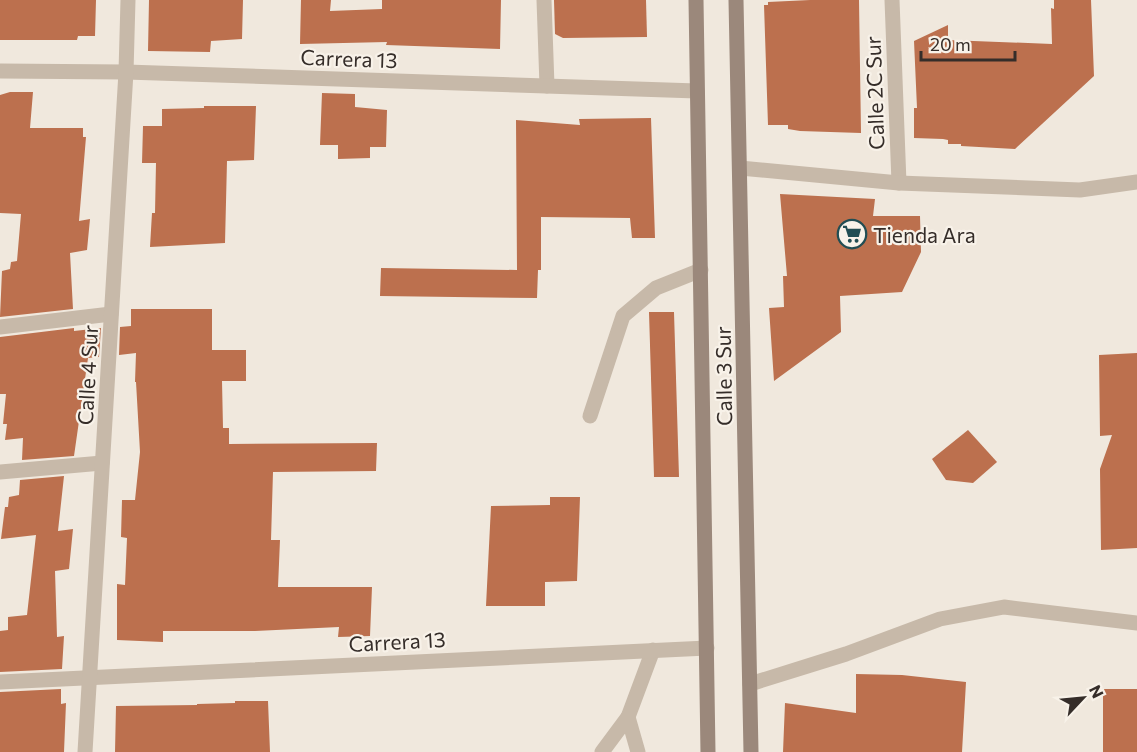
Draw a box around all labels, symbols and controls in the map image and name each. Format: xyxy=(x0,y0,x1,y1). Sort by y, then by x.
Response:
scale bar xyxy=(921,24,1016,62)
text: 20 m xyxy=(930,33,971,55)
street label: Calle 2C Sur xyxy=(860,36,888,150)
street label: Carrera 13 xyxy=(300,44,398,72)
supermarket icon: Tienda Ara xyxy=(836,218,868,250)
place label: Tienda Ara xyxy=(873,222,976,247)
street label: Calle 4 Sur xyxy=(72,324,102,426)
street label: Calle 3 Sur xyxy=(710,326,736,426)
street label: Carrera 13 xyxy=(348,626,446,656)
north arrow xyxy=(1053,668,1113,728)
text: N xyxy=(1086,682,1108,701)

